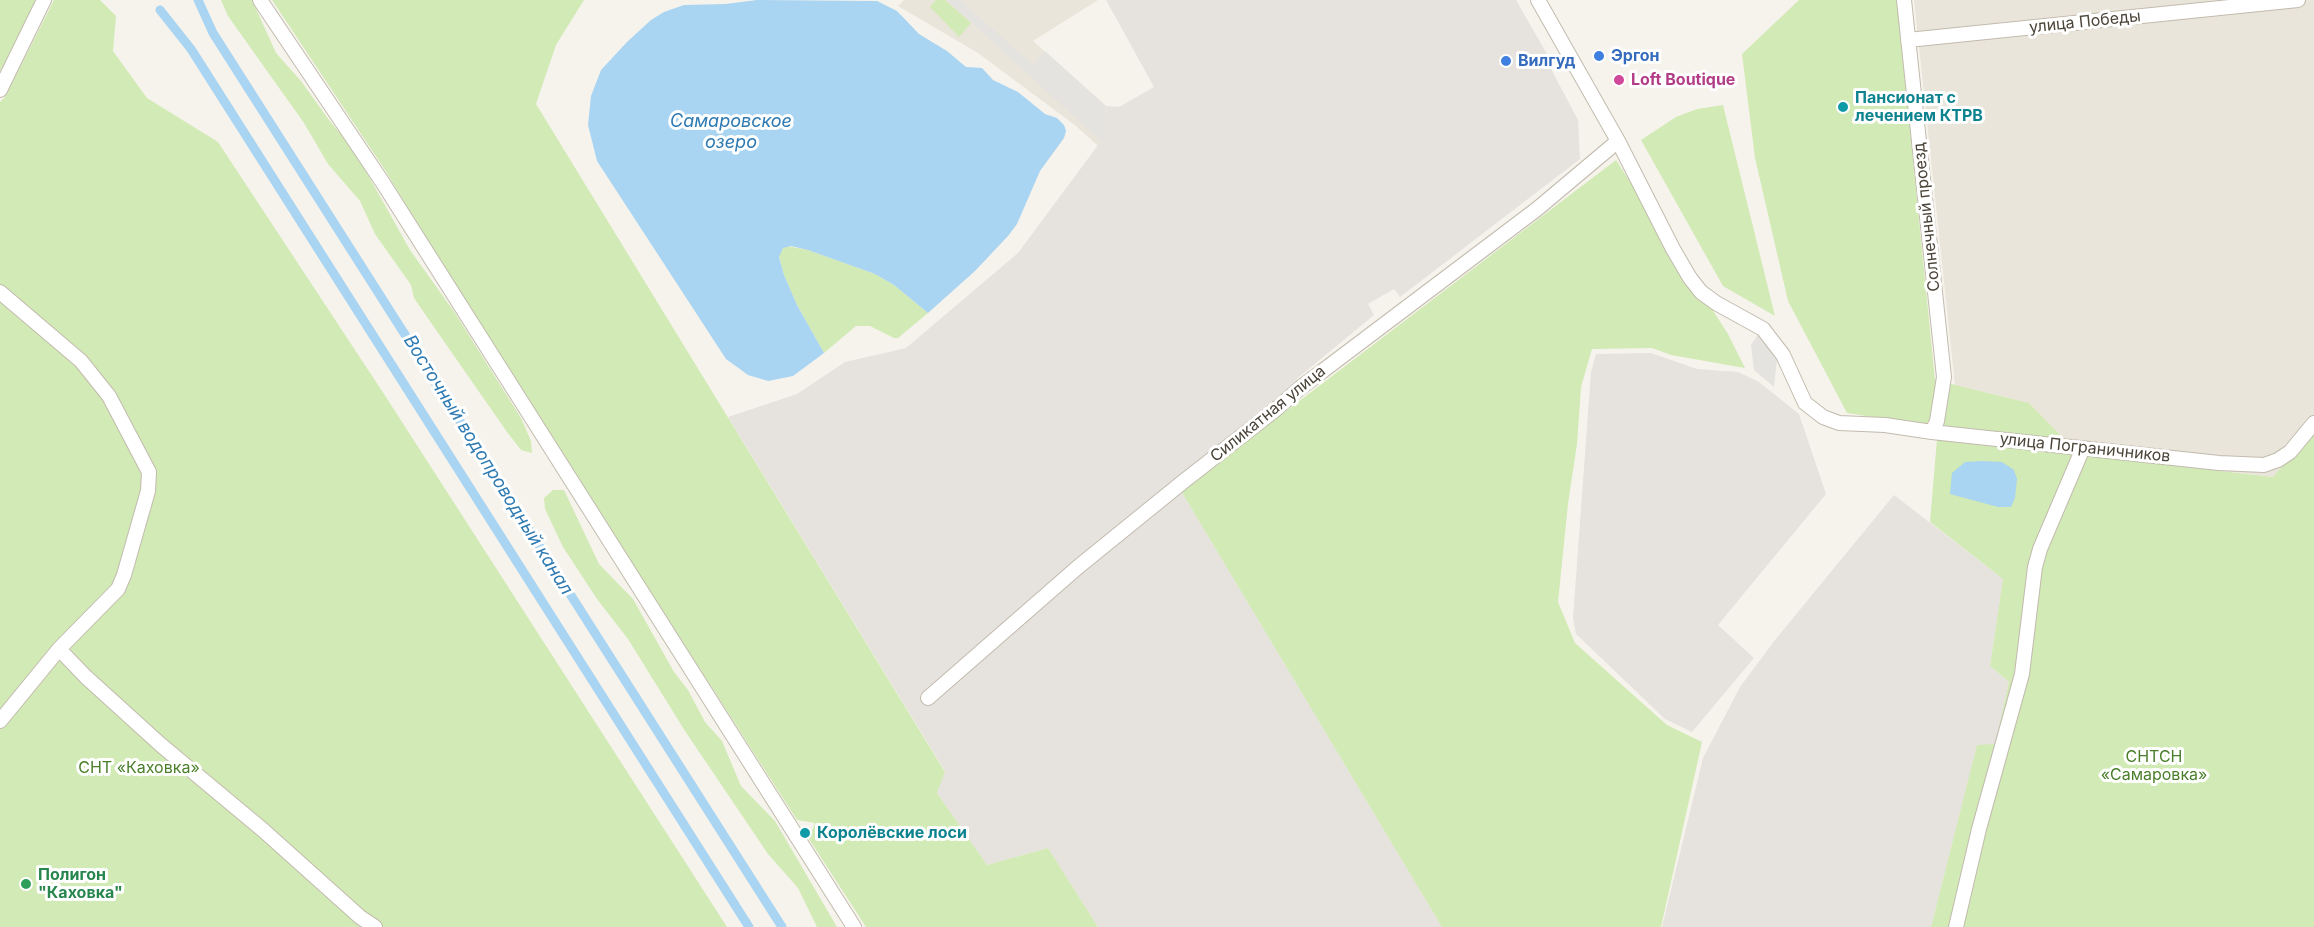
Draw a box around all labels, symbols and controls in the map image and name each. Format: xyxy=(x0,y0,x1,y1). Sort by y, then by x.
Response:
street label: улица Победы xyxy=(2028,7,2142,37)
place label: Эргон xyxy=(1611,46,1660,66)
marker: Эргон xyxy=(1592,49,1606,63)
place label: Вилгуд xyxy=(1518,51,1575,71)
marker: Вилгуд xyxy=(1499,54,1513,68)
place label: Loft Boutique xyxy=(1631,70,1735,90)
marker: Loft Boutique xyxy=(1612,73,1626,87)
place label: Пансионат с лечением КТРВ xyxy=(1855,88,1983,126)
marker: Пансионат с лечением КТРВ xyxy=(1836,100,1850,114)
water label: Самаровское озеро xyxy=(670,111,792,154)
street label: Солнечный проезд xyxy=(1910,141,1944,293)
water label: Восточный водопроводный канал xyxy=(399,331,577,599)
street label: Силикатная улица xyxy=(1207,362,1329,466)
street label: улица Пограничников xyxy=(1999,429,2171,467)
park label: СНТСН «Самаровка» xyxy=(2101,747,2207,785)
park label: СНТ «Каховка» xyxy=(78,758,200,778)
place label: Королёвские лоси xyxy=(817,823,967,843)
marker: Королёвские лоси xyxy=(798,826,812,840)
place label: Полигон "Каховка" xyxy=(38,865,123,903)
marker: Полигон "Каховка" xyxy=(19,877,33,891)

